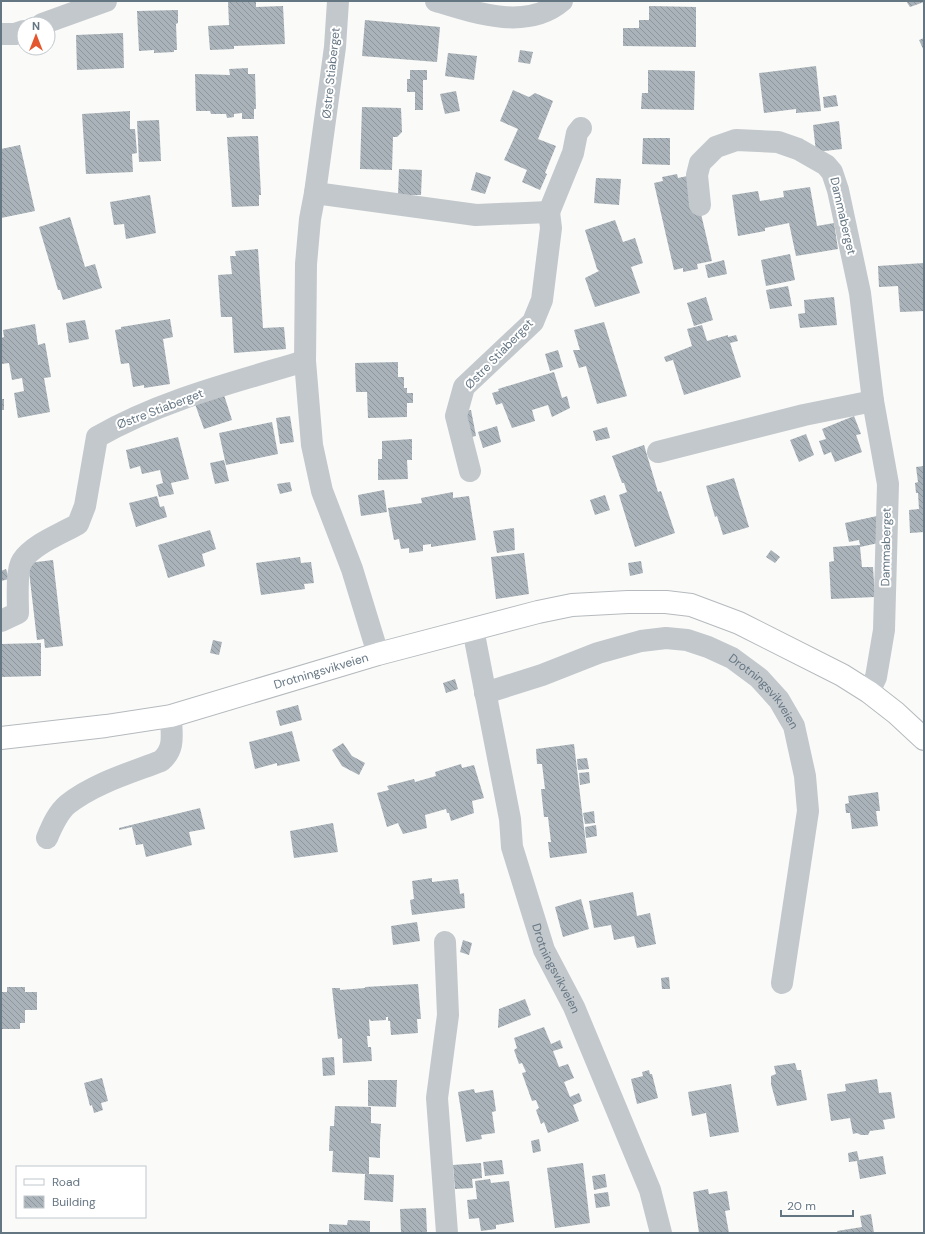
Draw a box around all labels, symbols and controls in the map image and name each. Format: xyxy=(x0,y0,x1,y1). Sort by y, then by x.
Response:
north arrow xyxy=(16,16,56,56)
text: N xyxy=(32,19,40,33)
street label: Østre Stiaberget xyxy=(318,26,344,119)
street label: Dammaberget xyxy=(826,176,860,257)
street label: Østre Stiaberget xyxy=(461,315,537,392)
street label: Østre Stiaberget xyxy=(114,385,206,433)
street label: Dammaberget xyxy=(877,507,895,587)
street label: Drotningsvikveien xyxy=(272,649,370,693)
street label: Drotningsvikveien xyxy=(725,650,802,732)
street label: Drotningsvikveien xyxy=(528,921,584,1016)
legend xyxy=(16,1166,146,1218)
text: Road xyxy=(52,1174,80,1190)
scale bar xyxy=(781,1192,853,1218)
text: Building xyxy=(52,1194,96,1210)
text: 20 m xyxy=(787,1198,816,1214)

